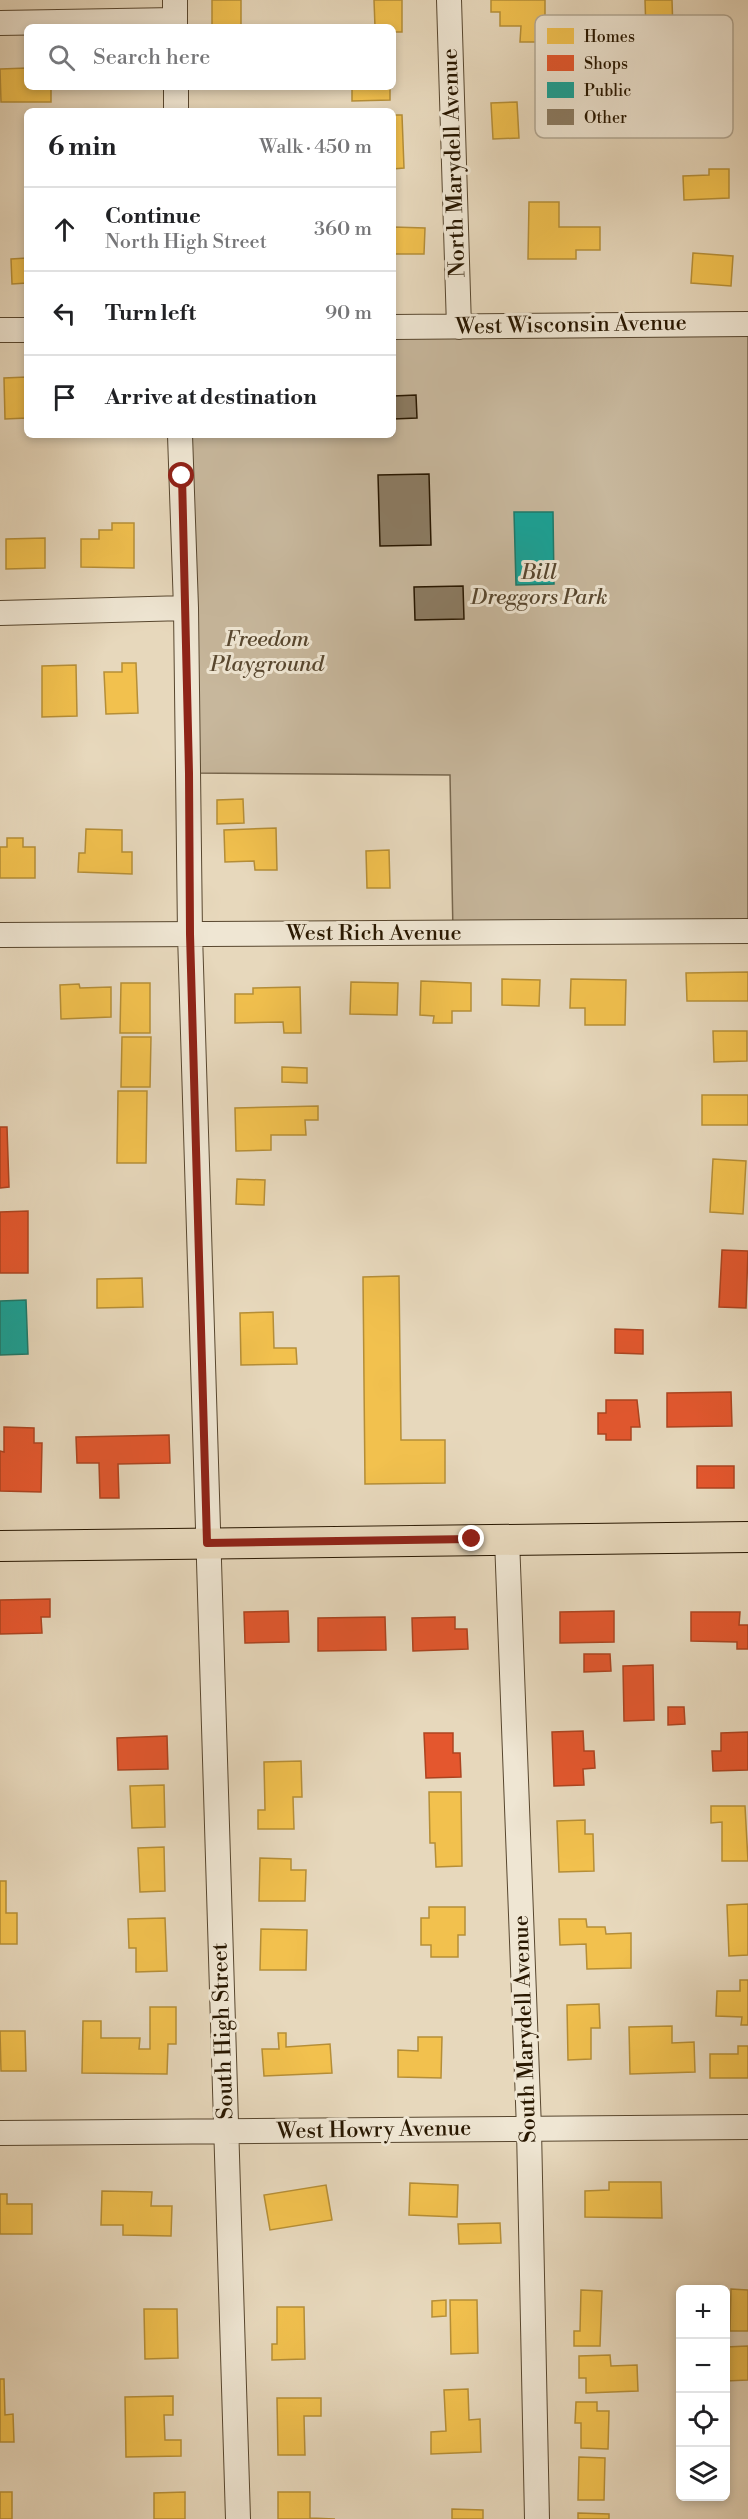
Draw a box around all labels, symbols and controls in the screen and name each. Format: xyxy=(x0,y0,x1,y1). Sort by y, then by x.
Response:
legend xyxy=(535,15,733,138)
search box xyxy=(24,24,396,90)
text: Homes xyxy=(584,27,635,47)
icon: search xyxy=(45,41,78,74)
text: Search here xyxy=(93,44,210,71)
street label: North Marydell Avenue xyxy=(437,48,471,278)
text: Shops xyxy=(584,54,628,74)
text: Public xyxy=(584,81,631,101)
text: Other xyxy=(584,108,627,128)
text: 6 min xyxy=(48,131,116,163)
text: Walk · 450 m xyxy=(259,135,372,160)
text: Continue xyxy=(105,203,201,230)
icon: ahead xyxy=(48,213,81,246)
text: 360 m xyxy=(314,217,372,242)
text: North High Street xyxy=(105,230,267,255)
icon: left xyxy=(48,297,81,330)
text: Turn left xyxy=(105,300,196,327)
text: 90 m xyxy=(325,301,372,326)
street label: West Wisconsin Avenue xyxy=(454,309,687,341)
icon: arrive xyxy=(48,381,81,414)
text: Arrive at destination xyxy=(105,384,317,411)
route start xyxy=(168,462,194,488)
park label: Bill Dreggors Park xyxy=(469,559,608,611)
park label: Freedom Playground xyxy=(209,626,326,678)
street label: West Rich Avenue xyxy=(285,920,462,947)
route end xyxy=(458,1525,484,1551)
street label: South Marydell Avenue xyxy=(508,1915,542,2143)
street label: South High Street xyxy=(206,1942,240,2120)
street label: West Howry Avenue xyxy=(276,2115,471,2145)
map controls xyxy=(676,2285,730,2501)
button: + xyxy=(676,2285,730,2339)
button: − xyxy=(676,2339,730,2393)
button: locate xyxy=(676,2393,730,2447)
button: layers xyxy=(676,2447,730,2501)

